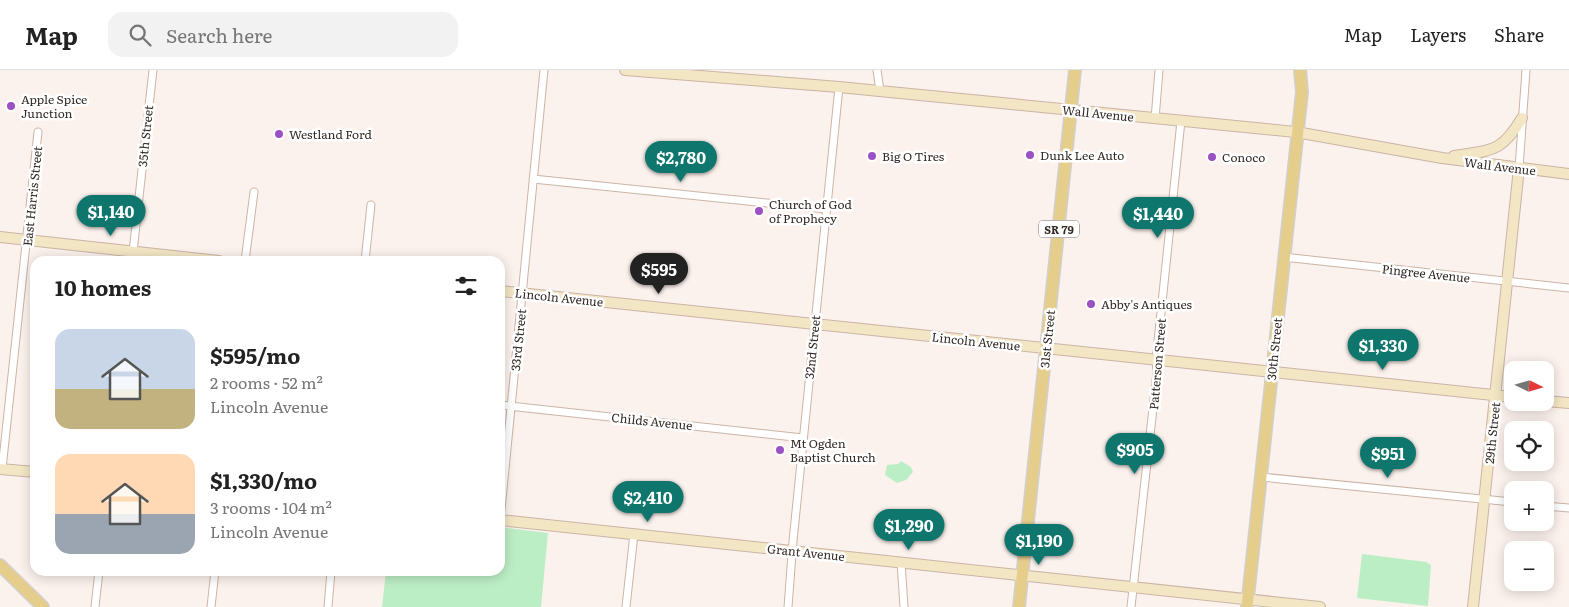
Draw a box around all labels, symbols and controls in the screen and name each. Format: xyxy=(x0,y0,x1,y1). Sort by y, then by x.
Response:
search box xyxy=(108,12,458,57)
text: Map xyxy=(25,17,78,52)
icon: search xyxy=(126,21,154,49)
text: Search here xyxy=(166,21,272,49)
text: Map xyxy=(1344,21,1382,48)
text: Layers xyxy=(1410,21,1466,48)
text: Share xyxy=(1494,21,1544,48)
place label: Apple Spice Junction xyxy=(21,90,87,122)
marker: Apple Spice Junction xyxy=(5,100,17,112)
street label: Wall Avenue xyxy=(1061,100,1135,126)
street label: 35th Street xyxy=(133,104,157,168)
place label: Westland Ford xyxy=(289,125,373,143)
marker: Westland Ford xyxy=(273,128,285,140)
pin: $2,780 xyxy=(640,140,722,183)
street label: East Harris Street xyxy=(18,145,46,247)
text: $2,780 xyxy=(656,145,706,169)
place label: Dunk Lee Auto xyxy=(1040,146,1124,164)
place label: Big O Tires xyxy=(882,147,945,165)
place label: Conoco xyxy=(1222,148,1265,166)
marker: Dunk Lee Auto xyxy=(1024,149,1036,161)
marker: Big O Tires xyxy=(866,150,878,162)
marker: Conoco xyxy=(1206,151,1218,163)
street label: Wall Avenue xyxy=(1463,153,1537,179)
pin: $1,140 xyxy=(70,194,152,237)
place label: Church of God of Prophecy xyxy=(769,195,852,227)
pin: $1,440 xyxy=(1117,196,1199,239)
text: $1,140 xyxy=(88,199,134,223)
text: $1,440 xyxy=(1133,201,1183,225)
marker: Church of God of Prophecy xyxy=(753,205,765,217)
road number: SR 79 xyxy=(1039,220,1079,238)
pin: $595 xyxy=(629,252,689,295)
text: $595 xyxy=(641,257,677,281)
street label: Pingree Avenue xyxy=(1381,259,1471,287)
text: 10 homes xyxy=(55,271,151,302)
icon: filters xyxy=(452,272,480,300)
street label: Lincoln Avenue xyxy=(514,283,604,311)
place label: Abby's Antiques xyxy=(1101,295,1193,313)
marker: Abby's Antiques xyxy=(1085,298,1097,310)
street label: 33rd Street xyxy=(506,308,530,372)
street label: 31st Street xyxy=(1035,309,1059,369)
street label: 32nd Street xyxy=(800,314,824,380)
street label: Patterson Street xyxy=(1144,317,1170,410)
street label: 30th Street xyxy=(1262,317,1286,381)
street label: Lincoln Avenue xyxy=(931,327,1021,355)
pin: $1,330 xyxy=(1342,328,1424,371)
text: $1,330 xyxy=(1359,333,1407,357)
text: $595/mo xyxy=(210,339,300,370)
icon: home xyxy=(95,349,155,409)
north arrow xyxy=(1504,361,1554,411)
map controls xyxy=(1504,361,1554,591)
text: 2 rooms · 52 m² xyxy=(210,370,323,394)
text: Lincoln Avenue xyxy=(210,394,328,418)
street label: 29th Street xyxy=(1480,401,1504,465)
street label: Childs Avenue xyxy=(611,408,693,434)
button: locate xyxy=(1504,421,1554,471)
pin: $905 xyxy=(1105,432,1165,475)
place label: Mt Ogden Baptist Church xyxy=(790,434,876,466)
pin: $951 xyxy=(1358,436,1418,479)
text: $905 xyxy=(1116,437,1154,461)
text: $951 xyxy=(1371,441,1405,465)
marker: Mt Ogden Baptist Church xyxy=(774,444,786,456)
text: $1,330/mo xyxy=(210,464,317,495)
icon: home xyxy=(95,474,155,534)
pin: $2,410 xyxy=(607,480,689,523)
button: + xyxy=(1504,481,1554,531)
text: $2,410 xyxy=(624,485,672,509)
text: 3 rooms · 104 m² xyxy=(210,495,332,519)
pin: $1,290 xyxy=(868,508,950,551)
text: $1,290 xyxy=(884,513,934,537)
text: Lincoln Avenue xyxy=(210,519,328,543)
pin: $1,190 xyxy=(998,524,1080,566)
text: $1,190 xyxy=(1015,528,1063,552)
street label: Grant Avenue xyxy=(766,539,846,565)
button: − xyxy=(1504,541,1554,591)

